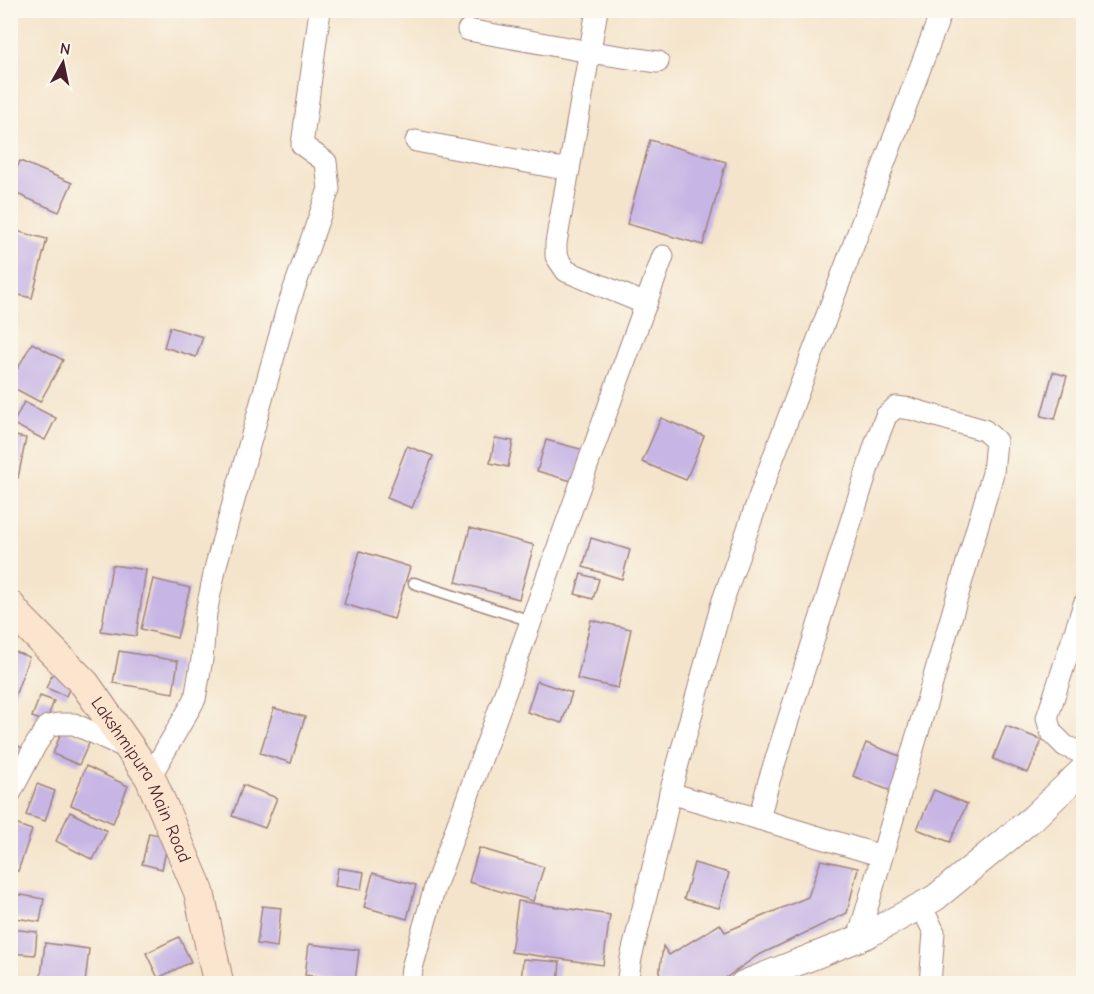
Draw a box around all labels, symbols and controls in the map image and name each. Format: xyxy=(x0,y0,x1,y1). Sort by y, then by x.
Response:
north arrow xyxy=(33,33,93,93)
text: N xyxy=(59,39,72,59)
street label: Lakshmipura Main Road xyxy=(87,693,196,866)

